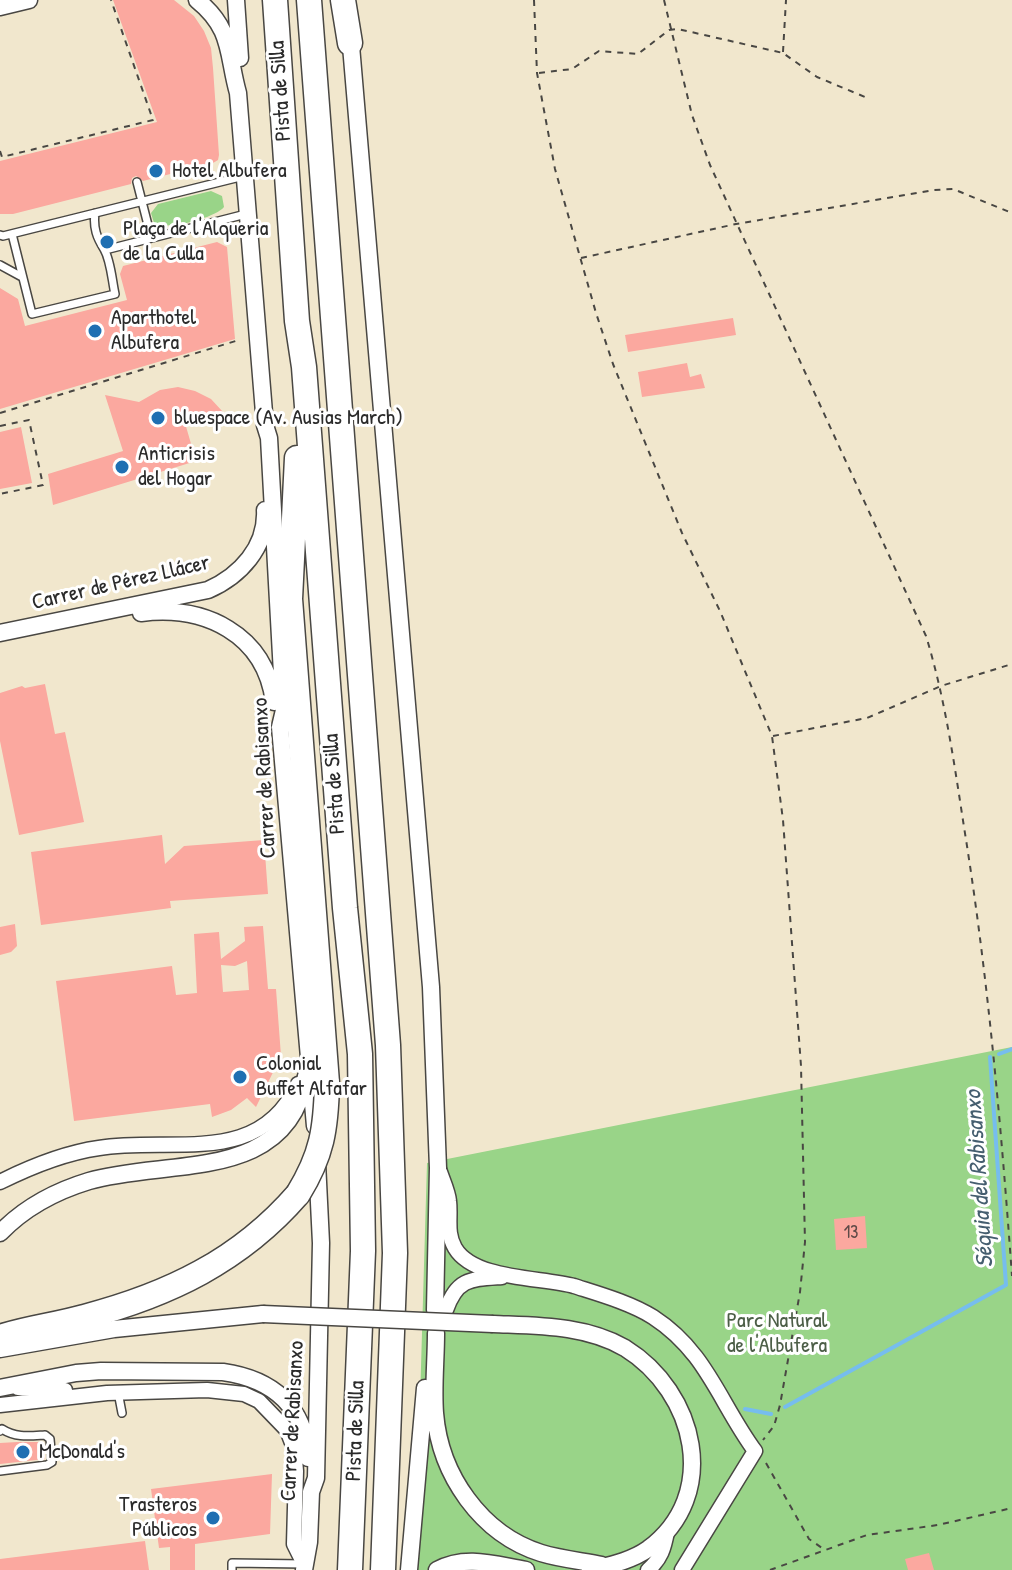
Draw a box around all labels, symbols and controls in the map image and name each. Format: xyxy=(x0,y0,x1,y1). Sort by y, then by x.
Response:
street label: Pista de Silla xyxy=(264,40,298,142)
place label: Hotel Albufera xyxy=(172,158,287,184)
marker: Hotel Albufera xyxy=(147,162,165,180)
place label: Plaça de l'Alqueria de la Culla xyxy=(123,216,268,268)
marker: Plaça de l'Alqueria de la Culla xyxy=(98,233,116,251)
place label: Aparthotel Albufera xyxy=(111,305,196,356)
marker: Aparthotel Albufera xyxy=(86,322,104,340)
place label: bluespace (Av. Ausias March) xyxy=(174,405,403,431)
marker: bluespace (Av. Ausias March) xyxy=(149,409,167,427)
place label: Anticrisis del Hogar xyxy=(138,441,215,492)
marker: Anticrisis del Hogar xyxy=(113,458,131,476)
street label: Carrer de Pérez Llácer xyxy=(29,550,213,616)
street label: Carrer de Rabisanxo xyxy=(248,697,282,859)
street label: Pista de Silla xyxy=(318,733,352,835)
place label: Colonial Buffet Alfafar xyxy=(256,1051,367,1102)
marker: Colonial Buffet Alfafar xyxy=(231,1068,249,1086)
water label: Séquia del Rabisanxo xyxy=(959,1089,1001,1269)
house number: 13 xyxy=(844,1222,858,1244)
park label: Parc Natural de l'Albufera xyxy=(727,1308,827,1360)
street label: Carrer de Rabisanxo xyxy=(276,1340,310,1502)
street label: Pista de Silla xyxy=(341,1380,371,1482)
place label: McDonald's xyxy=(39,1439,125,1465)
marker: McDonald's xyxy=(14,1443,32,1461)
place label: Trasteros Públicos xyxy=(119,1492,197,1544)
marker: Trasteros Públicos xyxy=(204,1509,222,1527)

